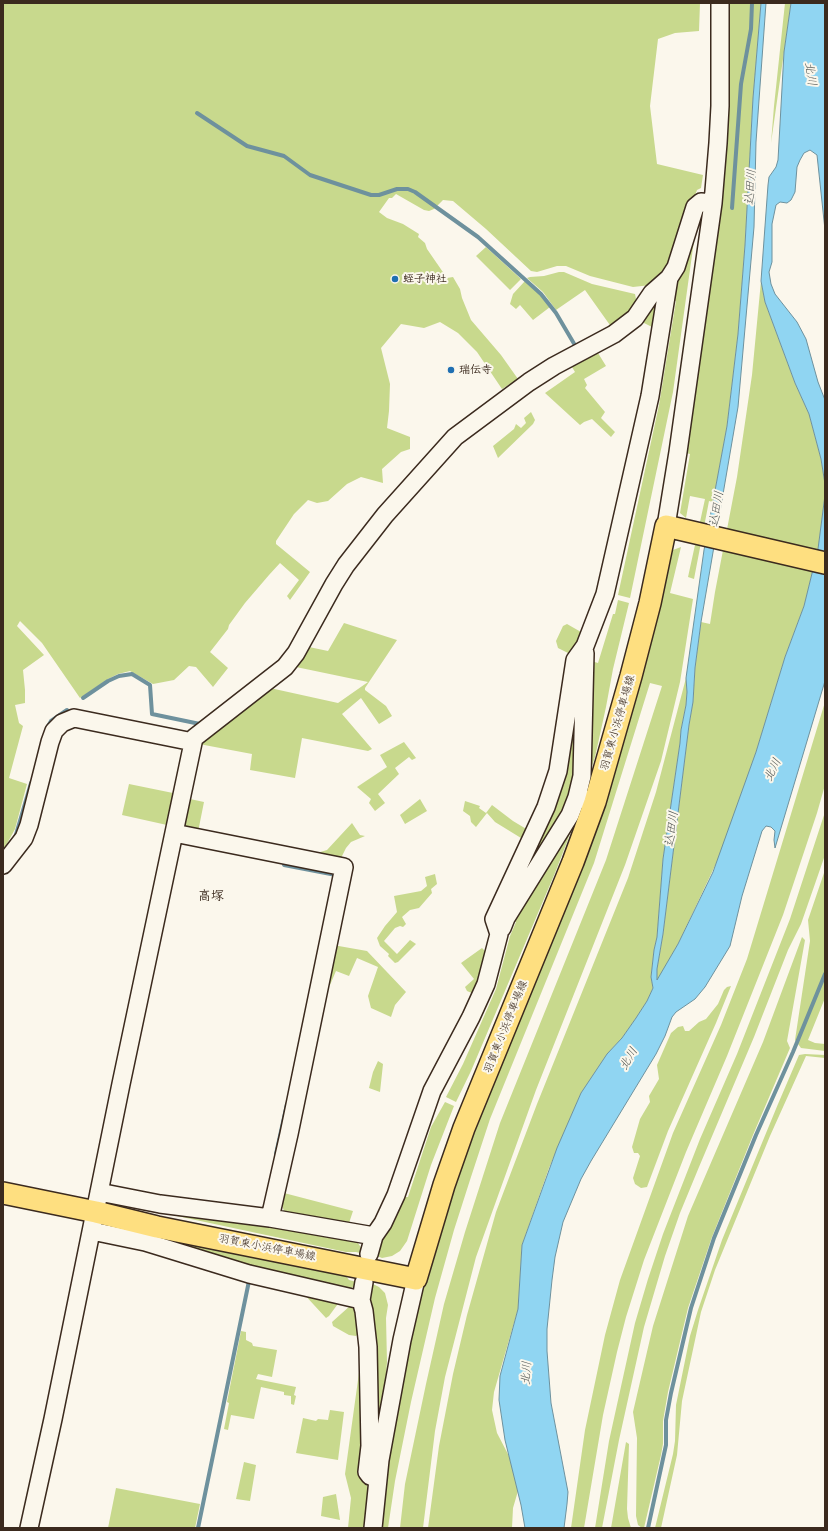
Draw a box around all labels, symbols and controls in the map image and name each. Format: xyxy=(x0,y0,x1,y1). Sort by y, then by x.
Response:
water label: 北川 xyxy=(801,61,819,87)
water label: 込田川 xyxy=(743,169,759,205)
place label: 蛭子神社 xyxy=(403,272,447,286)
marker: 蛭子神社 xyxy=(390,274,400,284)
place label: 瑞伝寺 xyxy=(459,363,492,377)
marker: 瑞伝寺 xyxy=(446,365,456,375)
water label: 込田川 xyxy=(707,490,727,528)
street label: 羽賀東小浜停車場線 xyxy=(598,674,638,772)
water label: 北川 xyxy=(761,756,785,784)
water label: 込田川 xyxy=(662,810,682,848)
district label: 高塚 xyxy=(198,889,224,905)
street label: 羽賀東小浜停車場線 xyxy=(481,979,531,1075)
water label: 北川 xyxy=(617,1045,641,1073)
street label: 羽賀東小浜停車場線 xyxy=(217,1232,317,1264)
water label: 北川 xyxy=(519,1361,535,1385)

